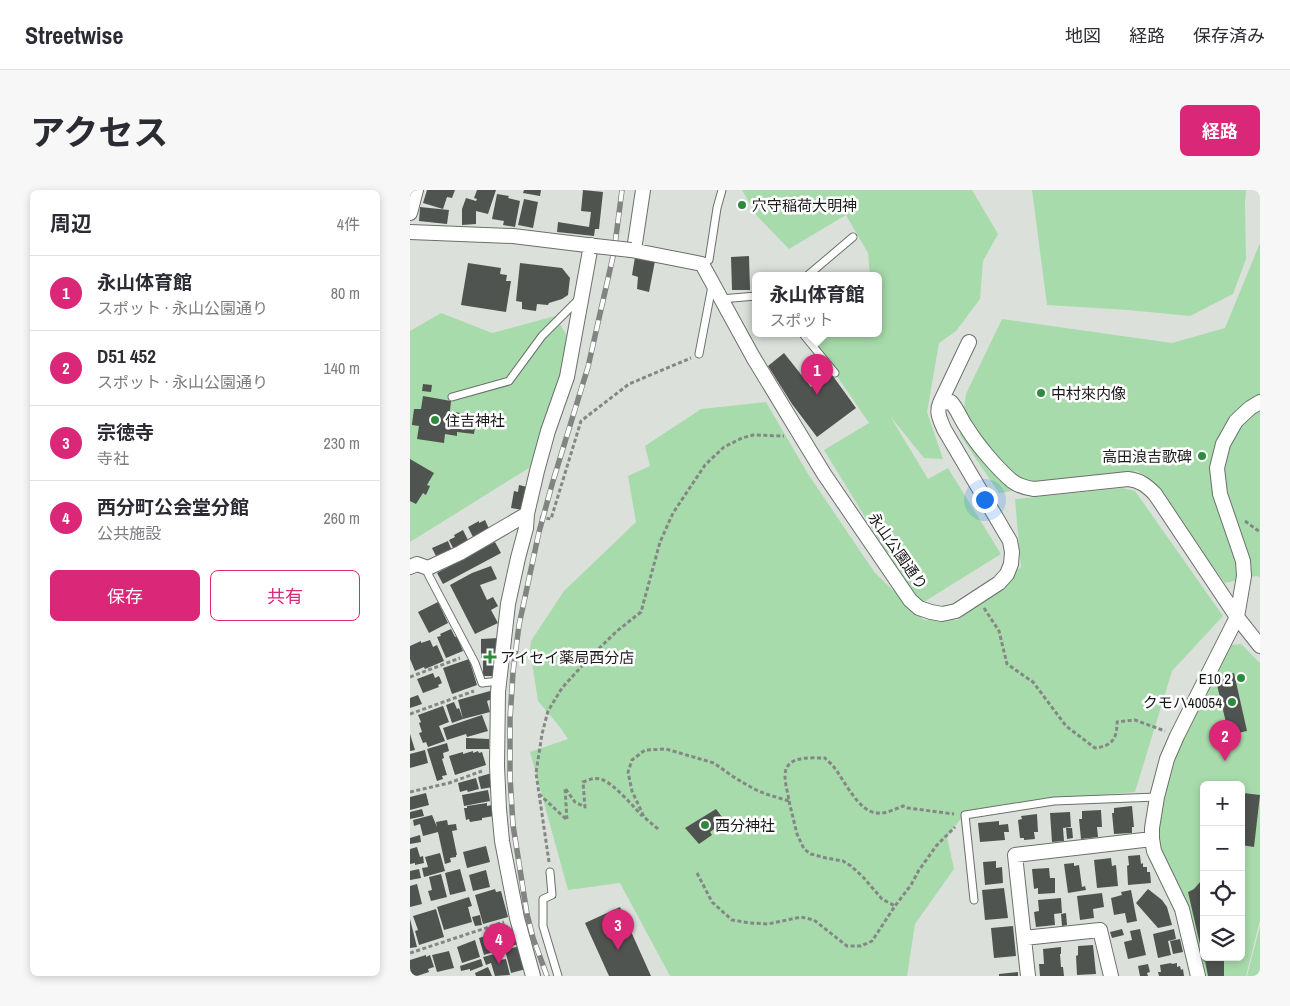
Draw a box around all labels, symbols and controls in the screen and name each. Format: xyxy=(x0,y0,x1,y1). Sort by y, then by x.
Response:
text: Streetwise xyxy=(25,19,123,51)
text: 地図 xyxy=(1065,23,1101,48)
text: 経路 xyxy=(1129,23,1165,48)
text: 保存済み xyxy=(1193,23,1265,48)
button: 経路 xyxy=(1180,105,1260,156)
text: アクセス xyxy=(30,109,168,156)
place label: 穴守稲荷大明神 xyxy=(752,195,857,216)
marker: 穴守稲荷大明神 xyxy=(736,199,748,211)
text: 周辺 xyxy=(50,209,92,238)
text: 4件 xyxy=(337,213,360,235)
text: 永山体育館 xyxy=(97,269,192,295)
popup xyxy=(752,272,882,337)
text: 永山体育館 xyxy=(769,281,865,307)
text: 1 xyxy=(62,282,70,304)
text: 80 m xyxy=(331,282,360,304)
text: スポット · 永山公園通り xyxy=(97,297,268,319)
text: スポット xyxy=(769,309,834,331)
text: D51 452 xyxy=(97,343,156,369)
pin: 1 xyxy=(801,354,833,395)
text: 2 xyxy=(62,357,70,379)
text: 140 m xyxy=(324,357,360,379)
text: スポット · 永山公園通り xyxy=(97,371,268,393)
place label: 中村來内像 xyxy=(1051,383,1126,404)
marker: 中村來内像 xyxy=(1035,387,1047,399)
place label: 住吉神社 xyxy=(445,410,505,431)
marker: 住吉神社 xyxy=(429,414,441,426)
text: 宗徳寺 xyxy=(97,419,154,445)
text: 3 xyxy=(62,432,70,454)
text: 230 m xyxy=(324,432,360,454)
place label: 高田浪吉歌碑 xyxy=(1102,446,1192,467)
text: 寺社 xyxy=(97,447,129,469)
marker: 高田浪吉歌碑 xyxy=(1196,450,1208,462)
your location xyxy=(972,487,998,513)
text: 西分町公会堂分館 xyxy=(97,494,249,520)
text: 4 xyxy=(62,507,70,529)
text: 260 m xyxy=(324,507,360,529)
street label: 永山公園通り xyxy=(864,508,932,594)
text: 公共施設 xyxy=(97,522,161,544)
button: 保存 xyxy=(50,570,200,621)
button: 共有 xyxy=(210,570,360,621)
place label: アイセイ薬局西分店 xyxy=(500,647,634,668)
marker: アイセイ薬局西分店 xyxy=(484,651,496,663)
place label: E10 2 xyxy=(1199,668,1231,689)
marker: E10 2 xyxy=(1235,672,1247,684)
place label: クモハ40054 xyxy=(1143,692,1222,713)
marker: クモハ40054 xyxy=(1226,696,1238,708)
pin: 2 xyxy=(1209,720,1241,761)
map controls xyxy=(1200,781,1245,961)
button: + xyxy=(1200,781,1245,826)
place label: 西分神社 xyxy=(715,815,775,836)
marker: 西分神社 xyxy=(699,819,711,831)
button: − xyxy=(1200,826,1245,871)
button: locate xyxy=(1200,871,1245,916)
pin: 3 xyxy=(602,909,634,950)
button: layers xyxy=(1200,916,1245,961)
pin: 4 xyxy=(483,923,515,964)

